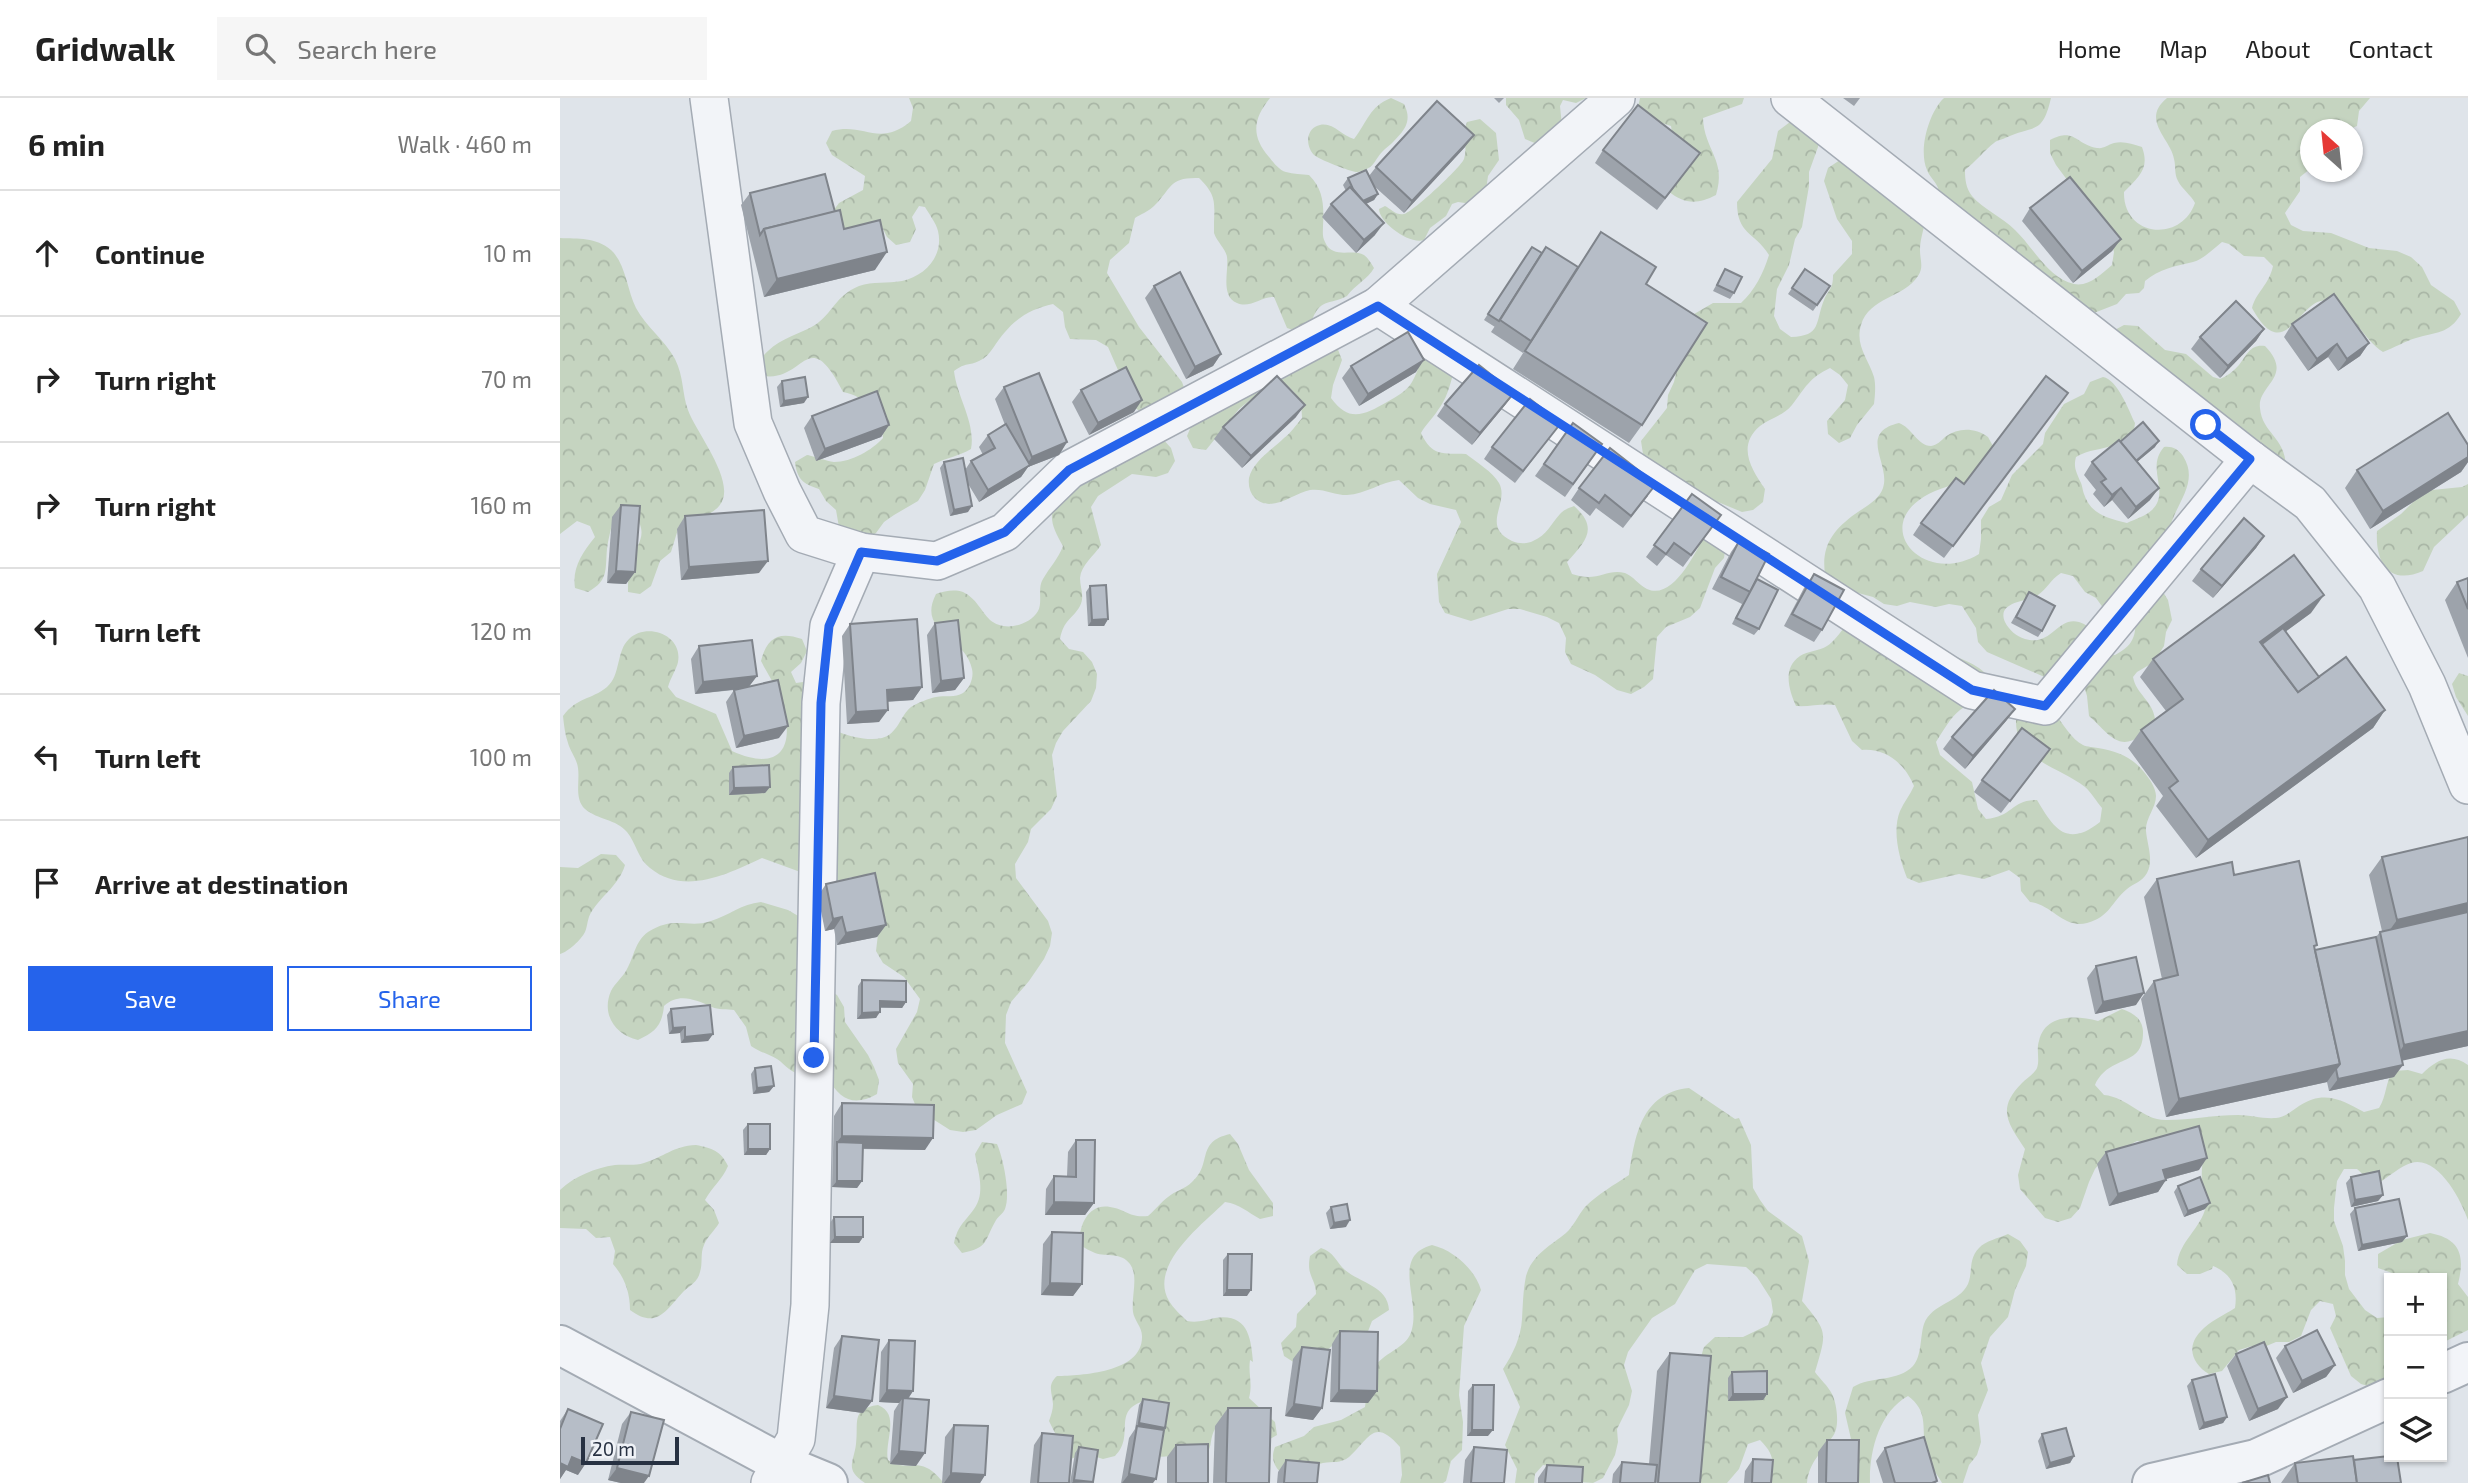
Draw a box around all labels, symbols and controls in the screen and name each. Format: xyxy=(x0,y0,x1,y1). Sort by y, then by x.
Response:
search box xyxy=(217,17,707,80)
text: Gridwalk xyxy=(35,28,175,68)
icon: search xyxy=(241,29,279,67)
text: Search here xyxy=(297,33,437,64)
text: Home xyxy=(2058,34,2121,63)
text: Map xyxy=(2159,34,2207,63)
text: About xyxy=(2245,34,2311,63)
text: Contact xyxy=(2349,34,2433,63)
north arrow xyxy=(2300,119,2363,182)
text: 6 min xyxy=(28,126,105,162)
text: Walk · 460 m xyxy=(397,130,532,158)
icon: ahead xyxy=(28,234,66,272)
text: Continue xyxy=(95,238,205,269)
text: 10 m xyxy=(484,239,532,267)
icon: right xyxy=(28,360,66,398)
text: Turn right xyxy=(95,364,216,395)
text: 70 m xyxy=(481,365,532,393)
route start xyxy=(2190,409,2221,440)
icon: right xyxy=(28,486,66,524)
text: Turn right xyxy=(95,490,216,521)
text: 160 m xyxy=(471,491,532,519)
icon: left xyxy=(28,612,66,650)
text: Turn left xyxy=(95,616,201,647)
text: 120 m xyxy=(471,617,532,645)
icon: left xyxy=(28,738,66,776)
text: Turn left xyxy=(95,742,201,773)
text: 100 m xyxy=(470,743,532,771)
icon: arrive xyxy=(28,864,66,902)
text: Arrive at destination xyxy=(95,868,348,899)
button: Save xyxy=(28,966,273,1031)
button: Share xyxy=(287,966,532,1031)
route end xyxy=(798,1042,829,1073)
map controls xyxy=(2384,1273,2447,1462)
button: + xyxy=(2384,1273,2447,1336)
button: − xyxy=(2384,1336,2447,1399)
button: layers xyxy=(2384,1399,2447,1462)
scale bar xyxy=(581,1434,679,1466)
text: 20 m xyxy=(592,1437,635,1460)

